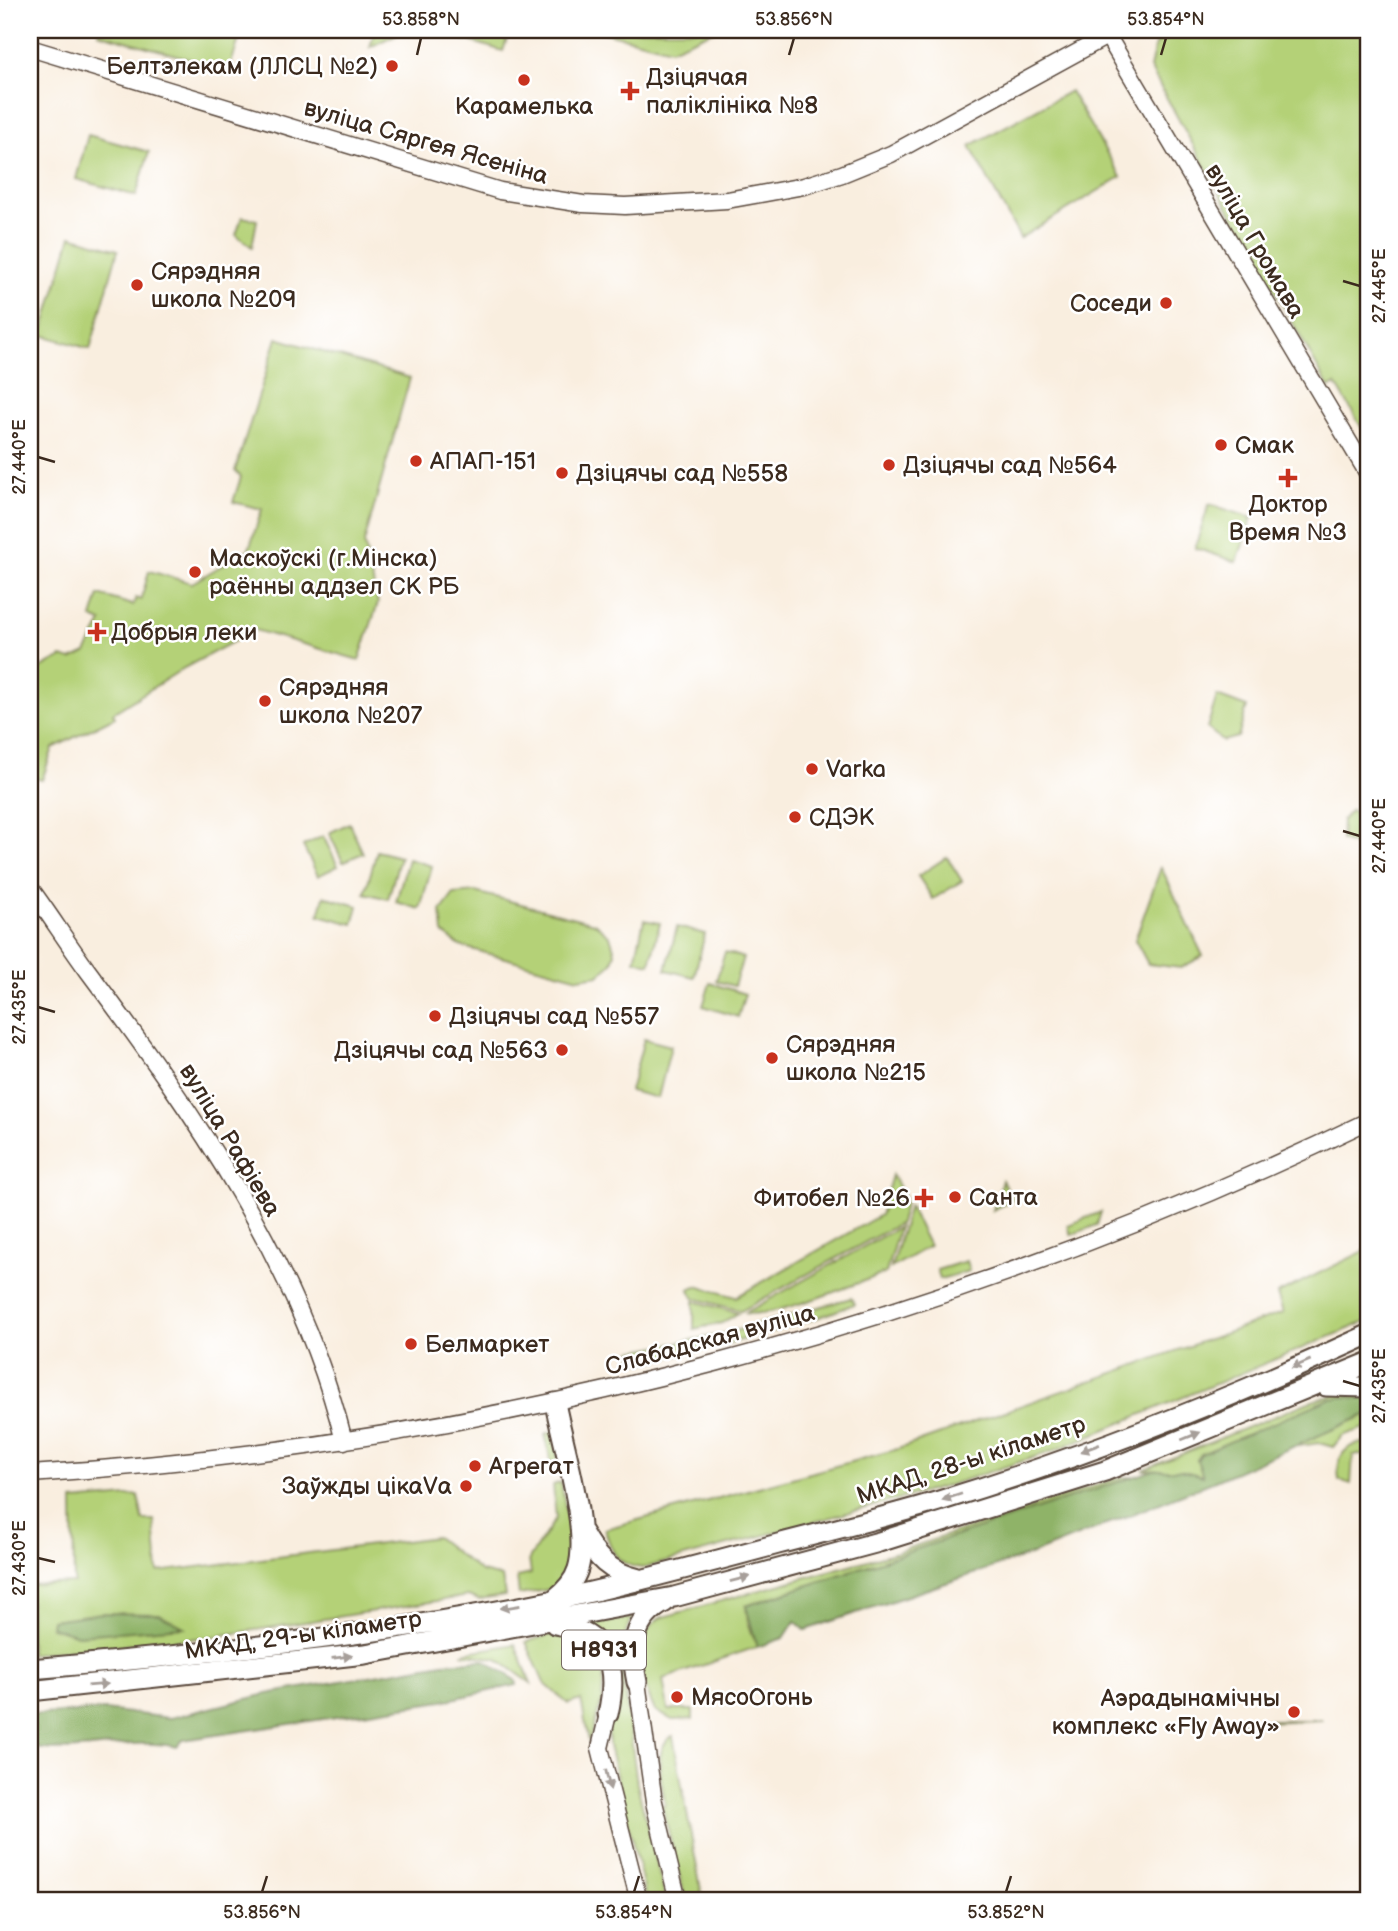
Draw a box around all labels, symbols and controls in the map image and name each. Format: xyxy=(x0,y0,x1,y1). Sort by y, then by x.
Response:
text: 53.858°N xyxy=(382,9,460,30)
text: 53.856°N xyxy=(755,9,833,30)
text: 53.854°N xyxy=(1127,9,1205,30)
place label: Белтэлекам (ЛЛСЦ №2) xyxy=(106,52,378,81)
marker: Белтэлекам (ЛЛСЦ №2) xyxy=(384,58,400,74)
place label: Дзіцячая паліклініка №8 xyxy=(646,63,818,120)
marker: Карамелька xyxy=(516,72,532,88)
marker: Дзіцячая паліклініка №8 xyxy=(620,81,640,101)
place label: Карамелька xyxy=(455,92,593,121)
street label: вуліца Сяргея Ясеніна xyxy=(300,93,552,191)
street label: вуліца Громава xyxy=(1199,158,1311,324)
text: 27.445°E xyxy=(1369,248,1390,324)
place label: Сярэдняя школа №209 xyxy=(151,257,296,314)
marker: Сярэдняя школа №209 xyxy=(129,277,145,293)
place label: Соседи xyxy=(1070,289,1152,318)
marker: Соседи xyxy=(1158,295,1174,311)
text: 27.440°E xyxy=(9,419,30,495)
place label: Смак xyxy=(1235,431,1294,460)
marker: Смак xyxy=(1213,437,1229,453)
place label: АПАП-151 xyxy=(429,447,536,476)
place label: Дзіцячы сад №564 xyxy=(903,451,1117,480)
marker: АПАП-151 xyxy=(408,453,424,469)
marker: Дзіцячы сад №564 xyxy=(881,457,897,473)
place label: Дзіцячы сад №558 xyxy=(576,459,788,488)
marker: Дзіцячы сад №558 xyxy=(554,465,570,481)
marker: Доктор Время №3 xyxy=(1280,470,1296,486)
place label: Доктор Время №3 xyxy=(1229,490,1347,547)
place label: Маскоўскі (г.Мінска) раённы аддзел СК РБ xyxy=(209,544,460,601)
marker: Маскоўскі (г.Мінска) раённы аддзел СК РБ xyxy=(187,564,203,580)
place label: Добрыя леки xyxy=(111,618,257,647)
marker: Добрыя леки xyxy=(89,624,105,640)
place label: Сярэдняя школа №207 xyxy=(279,673,422,730)
marker: Сярэдняя школа №207 xyxy=(257,693,273,709)
place label: Varka xyxy=(826,755,886,784)
marker: Varka xyxy=(804,761,820,777)
text: 27.440°E xyxy=(1369,798,1390,874)
place label: СДЭК xyxy=(809,803,875,832)
marker: СДЭК xyxy=(787,809,803,825)
text: 27.435°E xyxy=(9,969,30,1045)
place label: Дзіцячы сад №557 xyxy=(449,1002,659,1031)
marker: Дзіцячы сад №557 xyxy=(427,1008,443,1024)
place label: Сярэдняя школа №215 xyxy=(786,1030,926,1087)
place label: Дзіцячы сад №563 xyxy=(334,1036,548,1065)
marker: Дзіцячы сад №563 xyxy=(554,1042,570,1058)
marker: Сярэдняя школа №215 xyxy=(764,1050,780,1066)
street label: вуліца Рафіева xyxy=(173,1058,287,1222)
place label: Санта xyxy=(969,1183,1038,1212)
place label: Фитобел №26 xyxy=(754,1184,910,1213)
marker: Санта xyxy=(947,1189,963,1205)
marker: Фитобел №26 xyxy=(916,1190,932,1206)
street label: Слабадская вуліца xyxy=(602,1298,818,1382)
place label: Белмаркет xyxy=(425,1330,549,1359)
marker: Белмаркет xyxy=(403,1336,419,1352)
text: 27.435°E xyxy=(1369,1348,1390,1424)
one-way arrow xyxy=(1291,1358,1312,1369)
street label: МКАД, 28-ы кіламетр xyxy=(853,1409,1090,1511)
one-way arrow xyxy=(1181,1431,1202,1442)
one-way arrow xyxy=(1080,1443,1101,1454)
place label: Агрегат xyxy=(488,1452,574,1481)
marker: Агрегат xyxy=(467,1458,483,1474)
place label: Заўжды цікаVа xyxy=(282,1472,452,1501)
marker: Заўжды цікаVа xyxy=(458,1478,474,1494)
one-way arrow xyxy=(941,1492,962,1503)
text: 27.430°E xyxy=(9,1520,30,1596)
one-way arrow xyxy=(730,1574,751,1584)
one-way arrow xyxy=(499,1602,521,1613)
street label: МКАД, 29-ы кіламетр xyxy=(183,1604,424,1666)
road number: Н8931 xyxy=(562,1630,646,1670)
one-way arrow xyxy=(331,1651,353,1662)
one-way arrow xyxy=(87,1679,109,1690)
place label: МясоОгонь xyxy=(691,1683,813,1712)
place label: Аэрадынамічны комплекс «Fly Away» xyxy=(1052,1684,1280,1741)
marker: МясоОгонь xyxy=(669,1689,685,1705)
marker: Аэрадынамічны комплекс «Fly Away» xyxy=(1286,1704,1302,1720)
one-way arrow xyxy=(603,1769,614,1791)
text: 53.856°N xyxy=(223,1902,301,1923)
text: 53.854°N xyxy=(595,1902,673,1923)
text: 53.852°N xyxy=(967,1902,1045,1923)

